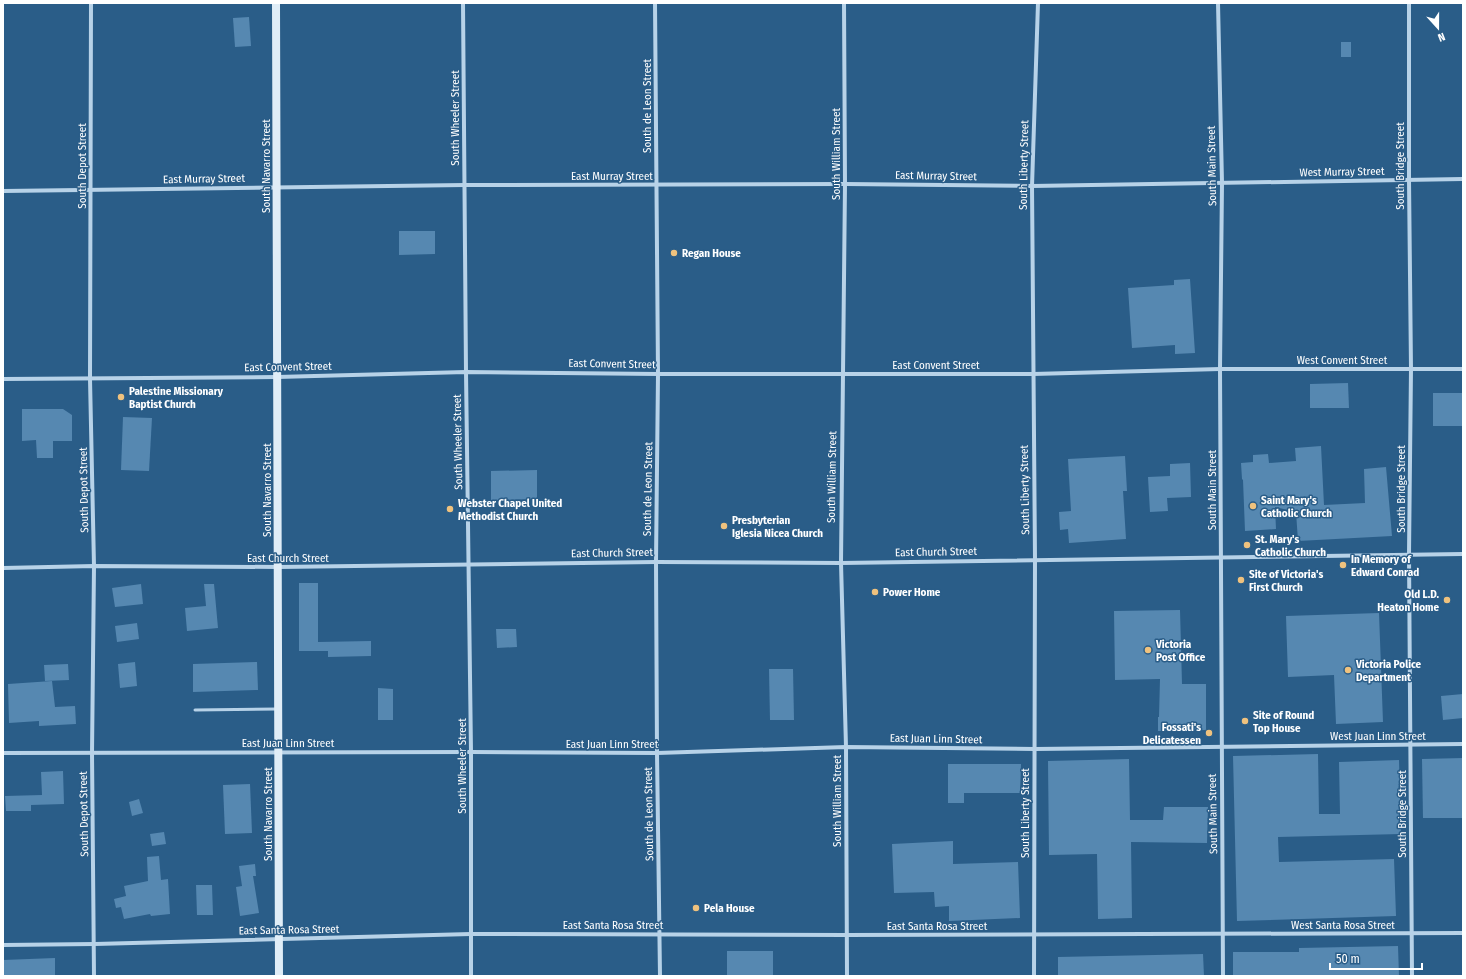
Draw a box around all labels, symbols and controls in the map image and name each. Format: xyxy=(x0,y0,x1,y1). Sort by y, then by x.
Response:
north arrow xyxy=(1418,8,1458,48)
text: N xyxy=(1436,30,1447,44)
street label: South de Leon Street xyxy=(641,59,654,153)
street label: South Wheeler Street xyxy=(449,70,462,166)
street label: South William Street xyxy=(830,108,843,200)
street label: South Navarro Street xyxy=(260,119,273,213)
street label: South Liberty Street xyxy=(1017,120,1031,210)
street label: South Bridge Street xyxy=(1394,122,1407,210)
street label: South Depot Street xyxy=(76,123,89,209)
street label: South Main Street xyxy=(1205,125,1219,206)
street label: West Murray Street xyxy=(1299,165,1385,179)
street label: East Murray Street xyxy=(895,169,977,183)
street label: East Murray Street xyxy=(571,170,653,183)
street label: East Murray Street xyxy=(163,172,245,186)
place label: Regan House xyxy=(682,247,741,260)
marker: Regan House xyxy=(669,248,679,258)
street label: West Convent Street xyxy=(1297,354,1388,367)
street label: East Convent Street xyxy=(568,357,656,371)
street label: East Convent Street xyxy=(892,359,980,372)
street label: East Convent Street xyxy=(244,360,332,374)
place label: Palestine Missionary Baptist Church xyxy=(129,385,224,411)
marker: Palestine Missionary Baptist Church xyxy=(116,392,126,402)
street label: South Wheeler Street xyxy=(451,394,465,490)
street label: South William Street xyxy=(825,430,839,523)
street label: South de Leon Street xyxy=(641,441,655,536)
street label: South Navarro Street xyxy=(261,443,274,537)
street label: South Liberty Street xyxy=(1018,445,1032,535)
street label: South Bridge Street xyxy=(1395,445,1408,533)
street label: South Depot Street xyxy=(77,447,91,533)
street label: South Main Street xyxy=(1206,449,1219,530)
place label: Saint Mary's Catholic Church xyxy=(1261,494,1332,520)
place label: Webster Chapel United Methodist Church xyxy=(458,497,562,523)
marker: Saint Mary's Catholic Church xyxy=(1248,501,1258,511)
marker: Webster Chapel United Methodist Church xyxy=(445,504,455,514)
place label: Presbyterian Iglesia Nicea Church xyxy=(732,514,823,540)
marker: Presbyterian Iglesia Nicea Church xyxy=(719,521,729,531)
place label: St. Mary's Catholic Church xyxy=(1255,533,1326,559)
marker: St. Mary's Catholic Church xyxy=(1242,540,1252,550)
street label: East Church Street xyxy=(895,545,977,559)
street label: East Church Street xyxy=(571,546,653,560)
street label: East Church Street xyxy=(247,552,329,565)
place label: In Memory of Edward Conrad xyxy=(1351,553,1419,579)
marker: In Memory of Edward Conrad xyxy=(1338,560,1348,570)
place label: Site of Victoria's First Church xyxy=(1249,568,1323,594)
marker: Site of Victoria's First Church xyxy=(1236,575,1246,585)
place label: Power Home xyxy=(883,586,941,599)
marker: Power Home xyxy=(870,587,880,597)
place label: Old L.D. Heaton Home xyxy=(1377,588,1439,614)
marker: Old L.D. Heaton Home xyxy=(1442,595,1452,605)
place label: Victoria Post Office xyxy=(1155,638,1206,664)
marker: Victoria Post Office xyxy=(1143,645,1153,655)
place label: Victoria Police Department xyxy=(1355,658,1422,684)
marker: Victoria Police Department xyxy=(1343,665,1353,675)
place label: Site of Round Top House xyxy=(1253,709,1314,735)
marker: Site of Round Top House xyxy=(1240,716,1250,726)
street label: South Wheeler Street xyxy=(456,718,469,814)
place label: Fossati's Delicatessen xyxy=(1143,721,1201,747)
marker: Fossati's Delicatessen xyxy=(1204,728,1214,738)
street label: West Juan Linn Street xyxy=(1330,730,1426,743)
street label: East Juan Linn Street xyxy=(890,732,983,746)
street label: East Juan Linn Street xyxy=(242,737,335,750)
street label: East Juan Linn Street xyxy=(566,738,659,751)
street label: South William Street xyxy=(831,755,844,847)
street label: South de Leon Street xyxy=(642,766,656,861)
street label: South Navarro Street xyxy=(262,767,275,861)
street label: South Liberty Street xyxy=(1019,768,1032,858)
street label: South Bridge Street xyxy=(1396,770,1409,858)
street label: South Depot Street xyxy=(77,771,91,857)
street label: South Main Street xyxy=(1206,773,1220,854)
place label: Pela House xyxy=(704,902,755,915)
marker: Pela House xyxy=(691,903,701,913)
street label: East Santa Rosa Street xyxy=(563,919,664,932)
street label: West Santa Rosa Street xyxy=(1291,919,1395,932)
street label: East Santa Rosa Street xyxy=(887,920,988,933)
street label: East Santa Rosa Street xyxy=(239,923,340,937)
scale bar xyxy=(1330,945,1422,971)
text: 50 m xyxy=(1336,952,1360,966)

